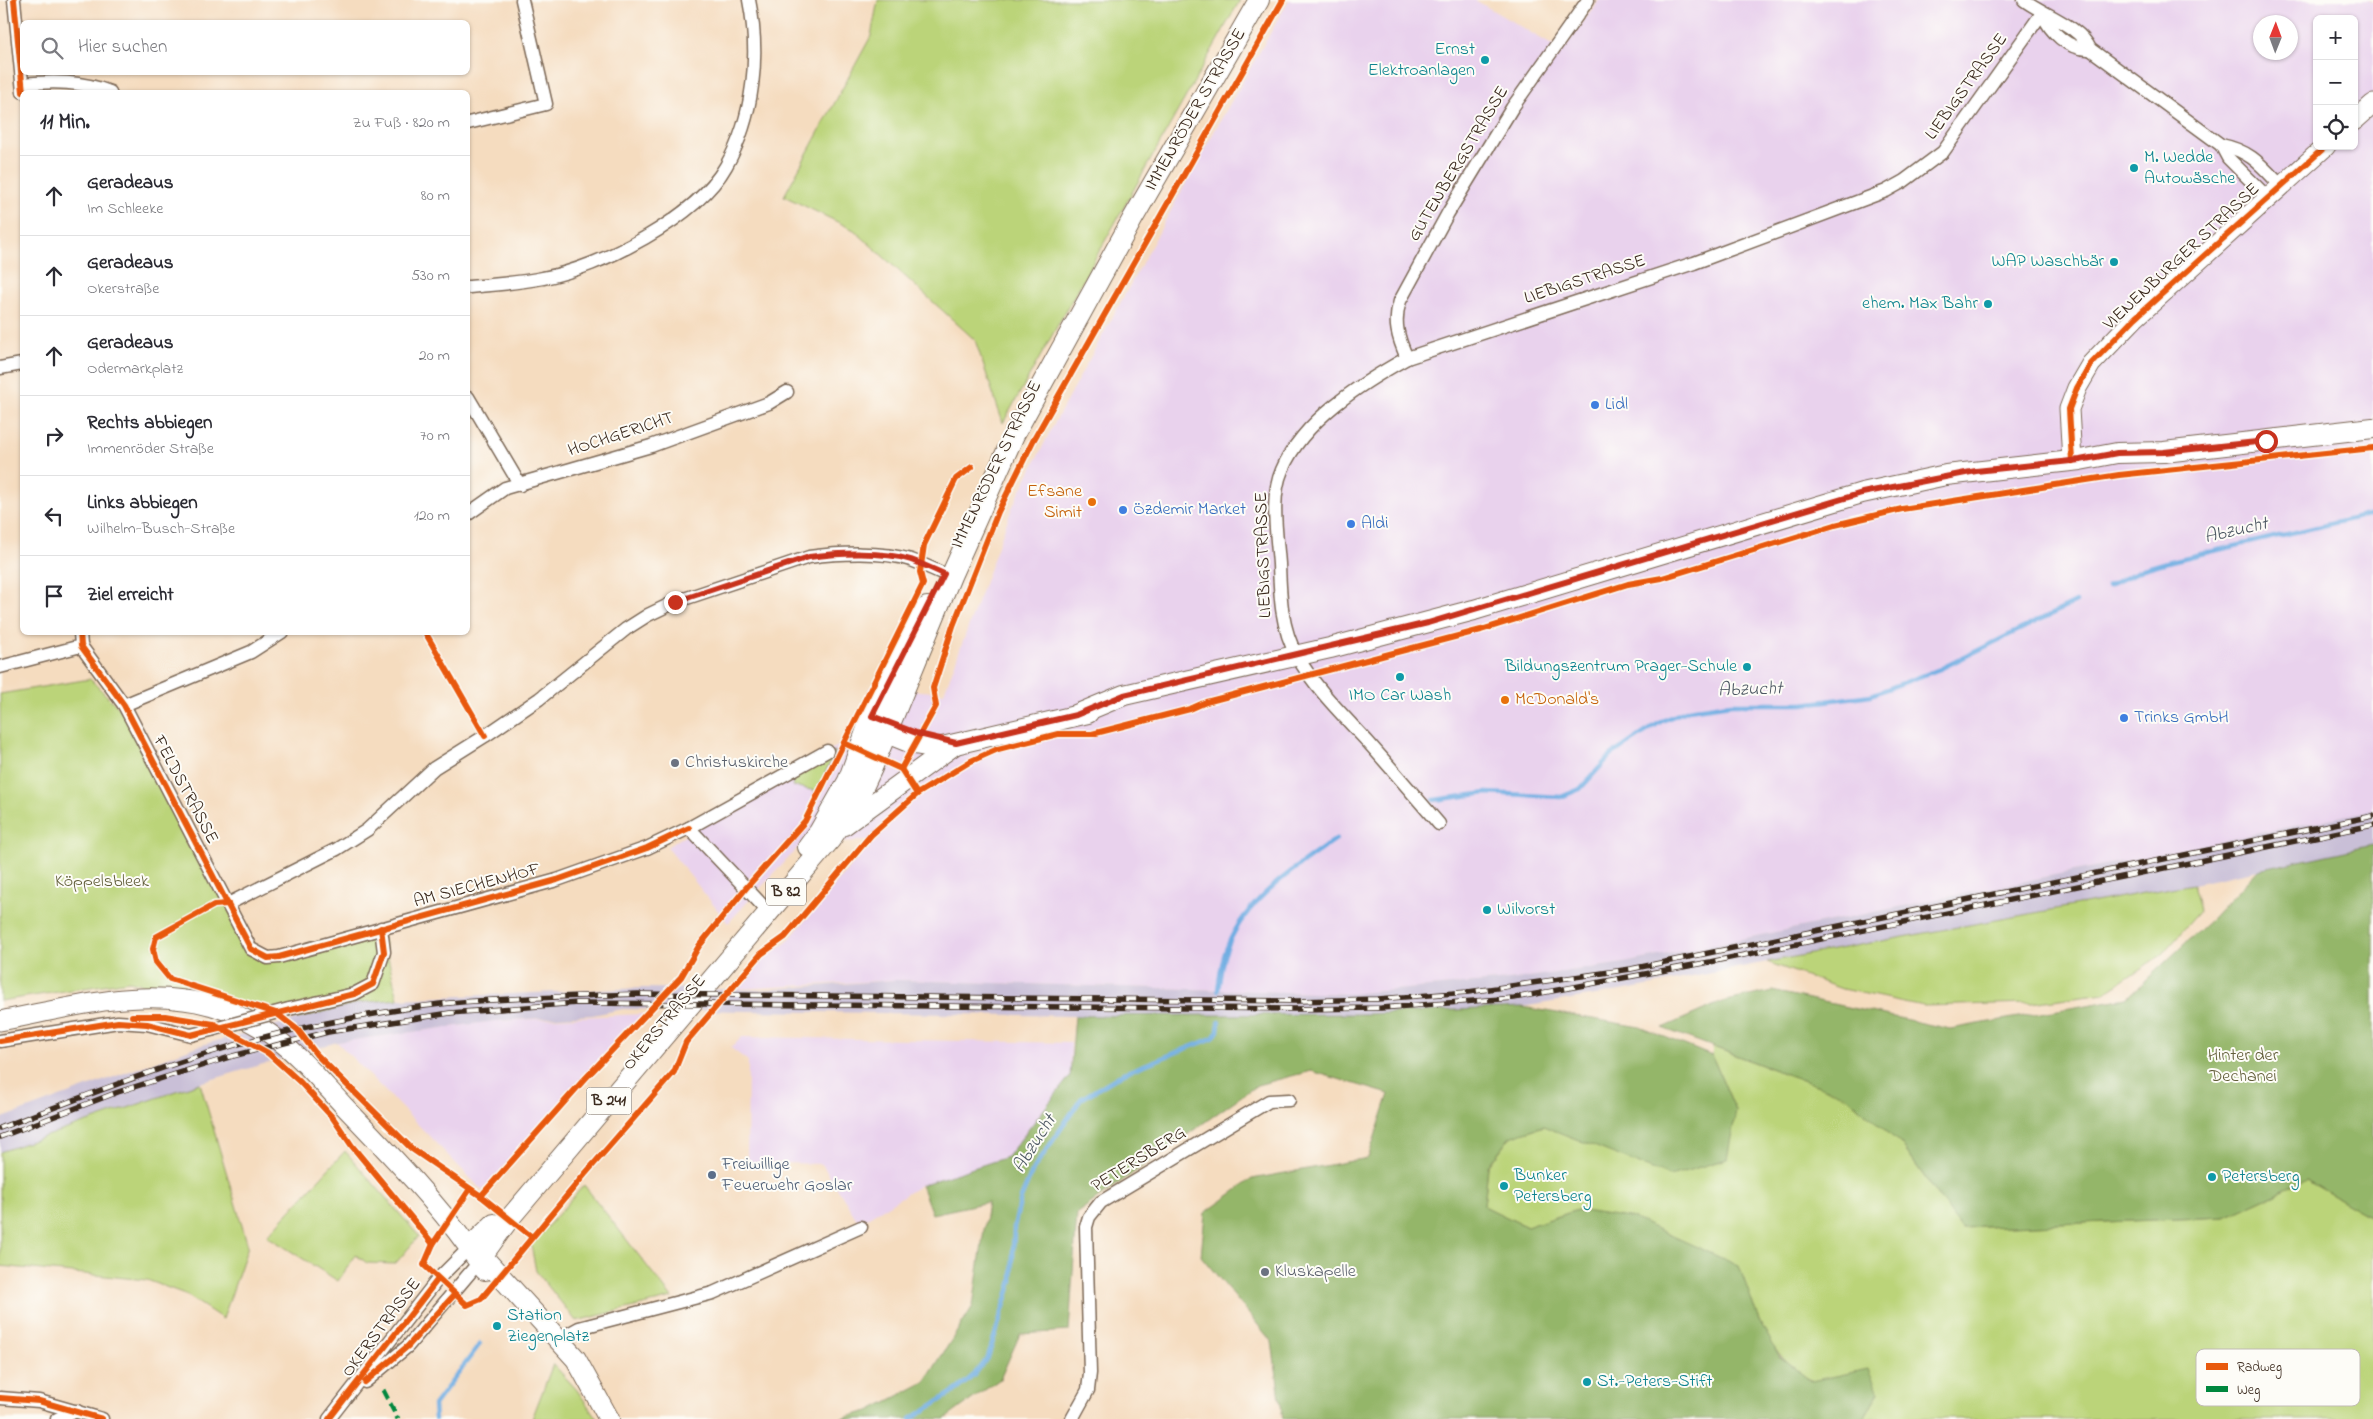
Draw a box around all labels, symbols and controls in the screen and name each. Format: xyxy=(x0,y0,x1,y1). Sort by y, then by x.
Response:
north arrow xyxy=(2253,15,2298,60)
map controls xyxy=(2313,15,2358,150)
button: + xyxy=(2313,15,2358,60)
search box xyxy=(20,20,470,75)
street label: IMMENRÖDER STRASSE xyxy=(1139,24,1253,196)
street label: LIEBIGSTRASSE xyxy=(1919,28,2015,146)
icon: search xyxy=(38,34,66,62)
text: Hier suchen xyxy=(78,34,167,61)
place label: Ernst Elektroanlagen xyxy=(1368,37,1475,85)
marker: Ernst Elektroanlagen xyxy=(1479,54,1491,66)
button: − xyxy=(2313,60,2358,105)
street label: GUTENBERGSTRASSE xyxy=(1402,81,1516,247)
button: locate xyxy=(2313,105,2358,150)
text: 11 Min. xyxy=(40,108,90,138)
text: Zu Fuß · 820 m xyxy=(352,111,450,135)
place label: M. Wedde Autowäsche xyxy=(2144,145,2236,192)
marker: M. Wedde Autowäsche xyxy=(2128,162,2140,174)
text: Geradeaus xyxy=(87,170,174,197)
street label: VIENENBURGER STRASSE xyxy=(2097,177,2266,337)
icon: ahead xyxy=(40,182,68,210)
text: 80 m xyxy=(421,184,450,208)
text: Im Schleeke xyxy=(87,197,163,221)
street label: LIEBIGSTRASSE xyxy=(1521,248,1649,312)
place label: WAP Waschbär xyxy=(1992,249,2104,275)
text: Geradeaus xyxy=(87,250,174,277)
marker: WAP Waschbär xyxy=(2108,256,2120,268)
icon: ahead xyxy=(40,262,68,290)
text: 530 m xyxy=(411,264,450,288)
text: Okerstraße xyxy=(87,277,159,301)
place label: ehem. Max Bahr xyxy=(1862,291,1978,317)
marker: ehem. Max Bahr xyxy=(1982,298,1994,310)
text: Geradeaus xyxy=(87,330,174,357)
icon: ahead xyxy=(40,342,68,370)
text: 20 m xyxy=(419,344,450,368)
text: Odermarkplatz xyxy=(87,357,183,381)
street label: IMMENRÖDER STRASSE xyxy=(945,376,1049,553)
place label: Lidl xyxy=(1605,392,1628,418)
marker: Lidl xyxy=(1589,399,1601,411)
street label: HOCHGERICHT xyxy=(565,406,677,464)
text: Rechts abbiegen xyxy=(87,410,212,437)
icon: right xyxy=(40,422,68,450)
text: 70 m xyxy=(420,424,450,448)
route start xyxy=(2255,430,2278,453)
text: Immenröder Straße xyxy=(87,437,214,461)
place label: Efsane Simit xyxy=(1027,479,1083,526)
text: Links abbiegen xyxy=(87,490,198,517)
street label: LIEBIGSTRASSE xyxy=(1249,491,1279,619)
marker: Efsane Simit xyxy=(1086,496,1098,508)
place label: Özdemir Market xyxy=(1133,497,1246,523)
icon: left xyxy=(40,502,68,530)
text: 120 m xyxy=(414,504,450,528)
marker: Özdemir Market xyxy=(1117,504,1129,516)
water label: Abzucht xyxy=(2202,510,2272,551)
place label: Aldi xyxy=(1361,511,1388,537)
text: Wilhelm-Busch-Straße xyxy=(87,517,235,541)
marker: Aldi xyxy=(1345,518,1357,530)
icon: arrive xyxy=(40,582,68,610)
text: Ziel erreicht xyxy=(87,582,174,609)
route end xyxy=(664,591,687,614)
place label: Bildungszentrum Prager-Schule xyxy=(1504,654,1738,681)
marker: Bildungszentrum Prager-Schule xyxy=(1741,661,1753,673)
marker: IMO Car Wash xyxy=(1394,671,1406,683)
water label: Abzucht xyxy=(1717,675,1784,705)
place label: IMO Car Wash xyxy=(1349,683,1451,709)
place label: McDonald's xyxy=(1515,687,1599,713)
marker: McDonald's xyxy=(1499,694,1511,706)
place label: Trinks GmbH xyxy=(2134,705,2229,731)
marker: Trinks GmbH xyxy=(2118,712,2130,724)
street label: FELDSTRASSE xyxy=(145,730,225,849)
place label: Christuskirche xyxy=(685,750,789,776)
marker: Christuskirche xyxy=(669,757,681,769)
street label: AM SIECHENHOF xyxy=(411,857,544,915)
park label: Köppelsbleek xyxy=(55,869,149,895)
road number: B 82 xyxy=(766,879,806,906)
place label: Wilvorst xyxy=(1497,897,1555,923)
marker: Wilvorst xyxy=(1481,904,1493,916)
street label: OKERSTRASSE xyxy=(617,969,713,1077)
park label: Hinter der Dechanei xyxy=(2208,1043,2279,1090)
road number: B 241 xyxy=(586,1088,632,1114)
water label: Abzucht xyxy=(1006,1108,1064,1178)
street label: PETERSBERG xyxy=(1087,1121,1191,1199)
place label: Freiwillige Feuerwehr Goslar xyxy=(721,1152,853,1199)
place label: Bunker Petersberg xyxy=(1513,1163,1592,1211)
place label: Petersberg xyxy=(2222,1164,2300,1191)
marker: Freiwillige Feuerwehr Goslar xyxy=(706,1169,718,1181)
marker: Petersberg xyxy=(2206,1171,2218,1183)
marker: Bunker Petersberg xyxy=(1498,1180,1510,1192)
place label: Kluskapelle xyxy=(1275,1259,1357,1285)
marker: Kluskapelle xyxy=(1259,1266,1271,1278)
street label: OKERSTRASSE xyxy=(336,1273,428,1383)
place label: Station Ziegenplatz xyxy=(507,1303,590,1351)
marker: Station Ziegenplatz xyxy=(491,1320,503,1332)
legend xyxy=(2196,1349,2360,1406)
text: Radweg xyxy=(2237,1357,2282,1379)
place label: St.-Peters-Stift xyxy=(1597,1369,1713,1395)
marker: St.-Peters-Stift xyxy=(1581,1376,1593,1388)
text: Weg xyxy=(2237,1380,2260,1402)

